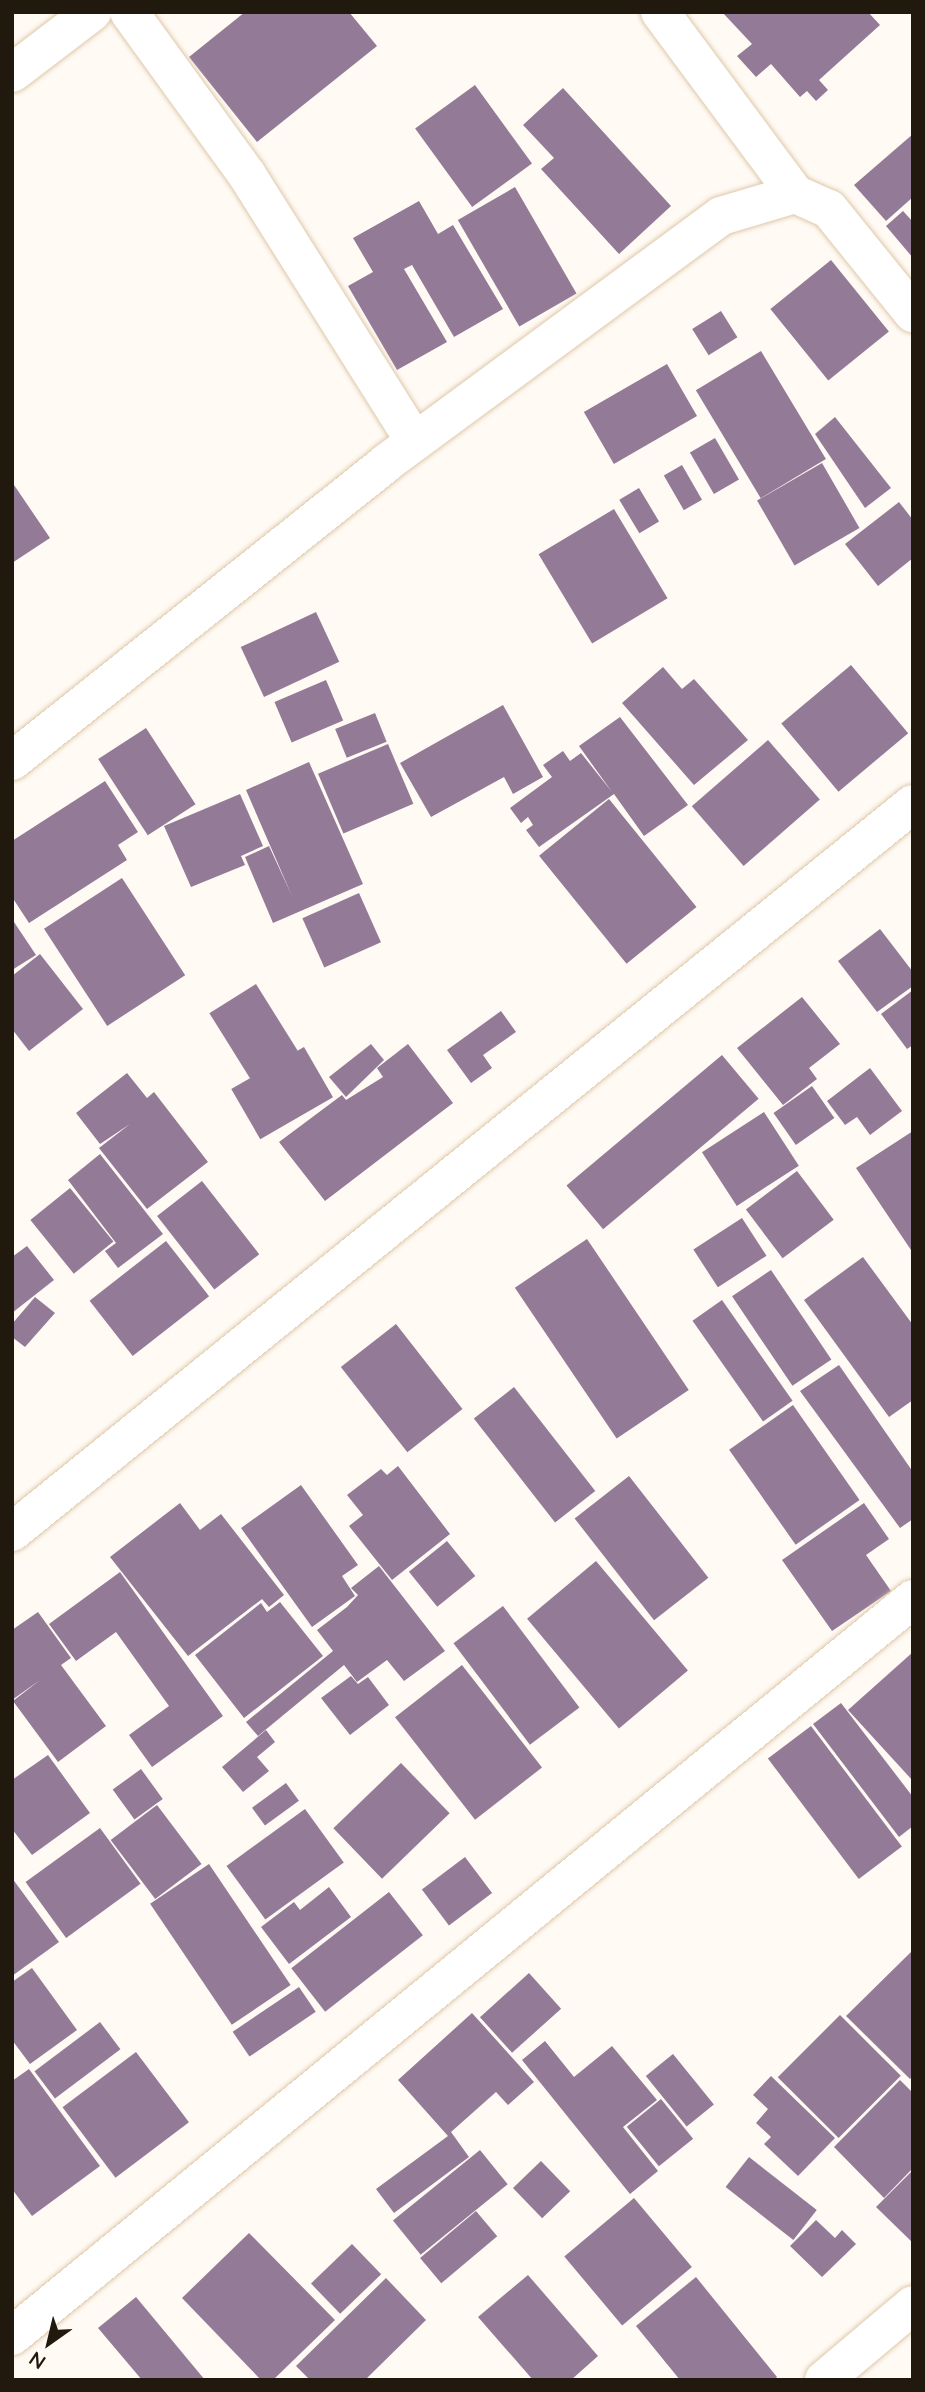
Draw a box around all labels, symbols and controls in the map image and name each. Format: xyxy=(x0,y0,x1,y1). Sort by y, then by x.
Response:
north arrow xyxy=(14,2308,84,2378)
text: N xyxy=(24,2347,49,2374)

